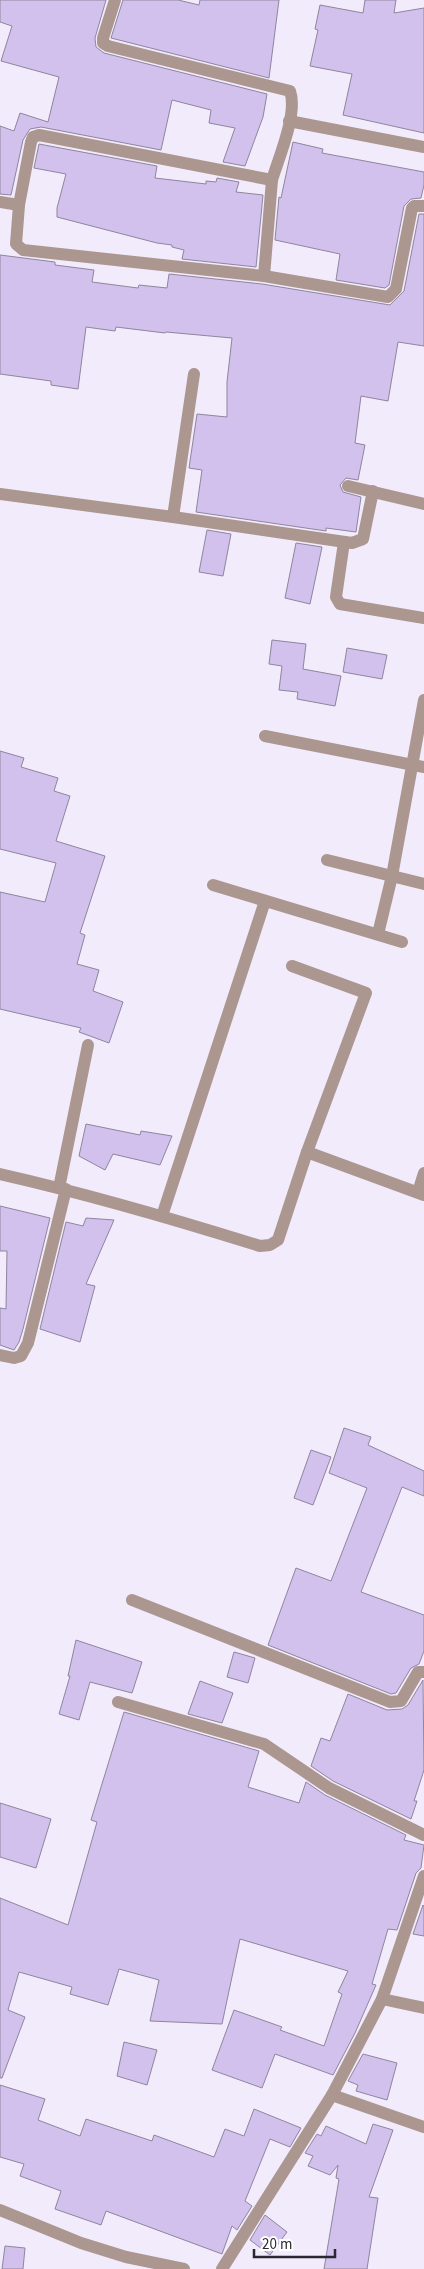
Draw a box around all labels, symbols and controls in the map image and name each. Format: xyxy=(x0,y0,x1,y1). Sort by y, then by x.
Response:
scale bar xyxy=(254,2226,335,2258)
text: 20 m xyxy=(262,2234,292,2255)

